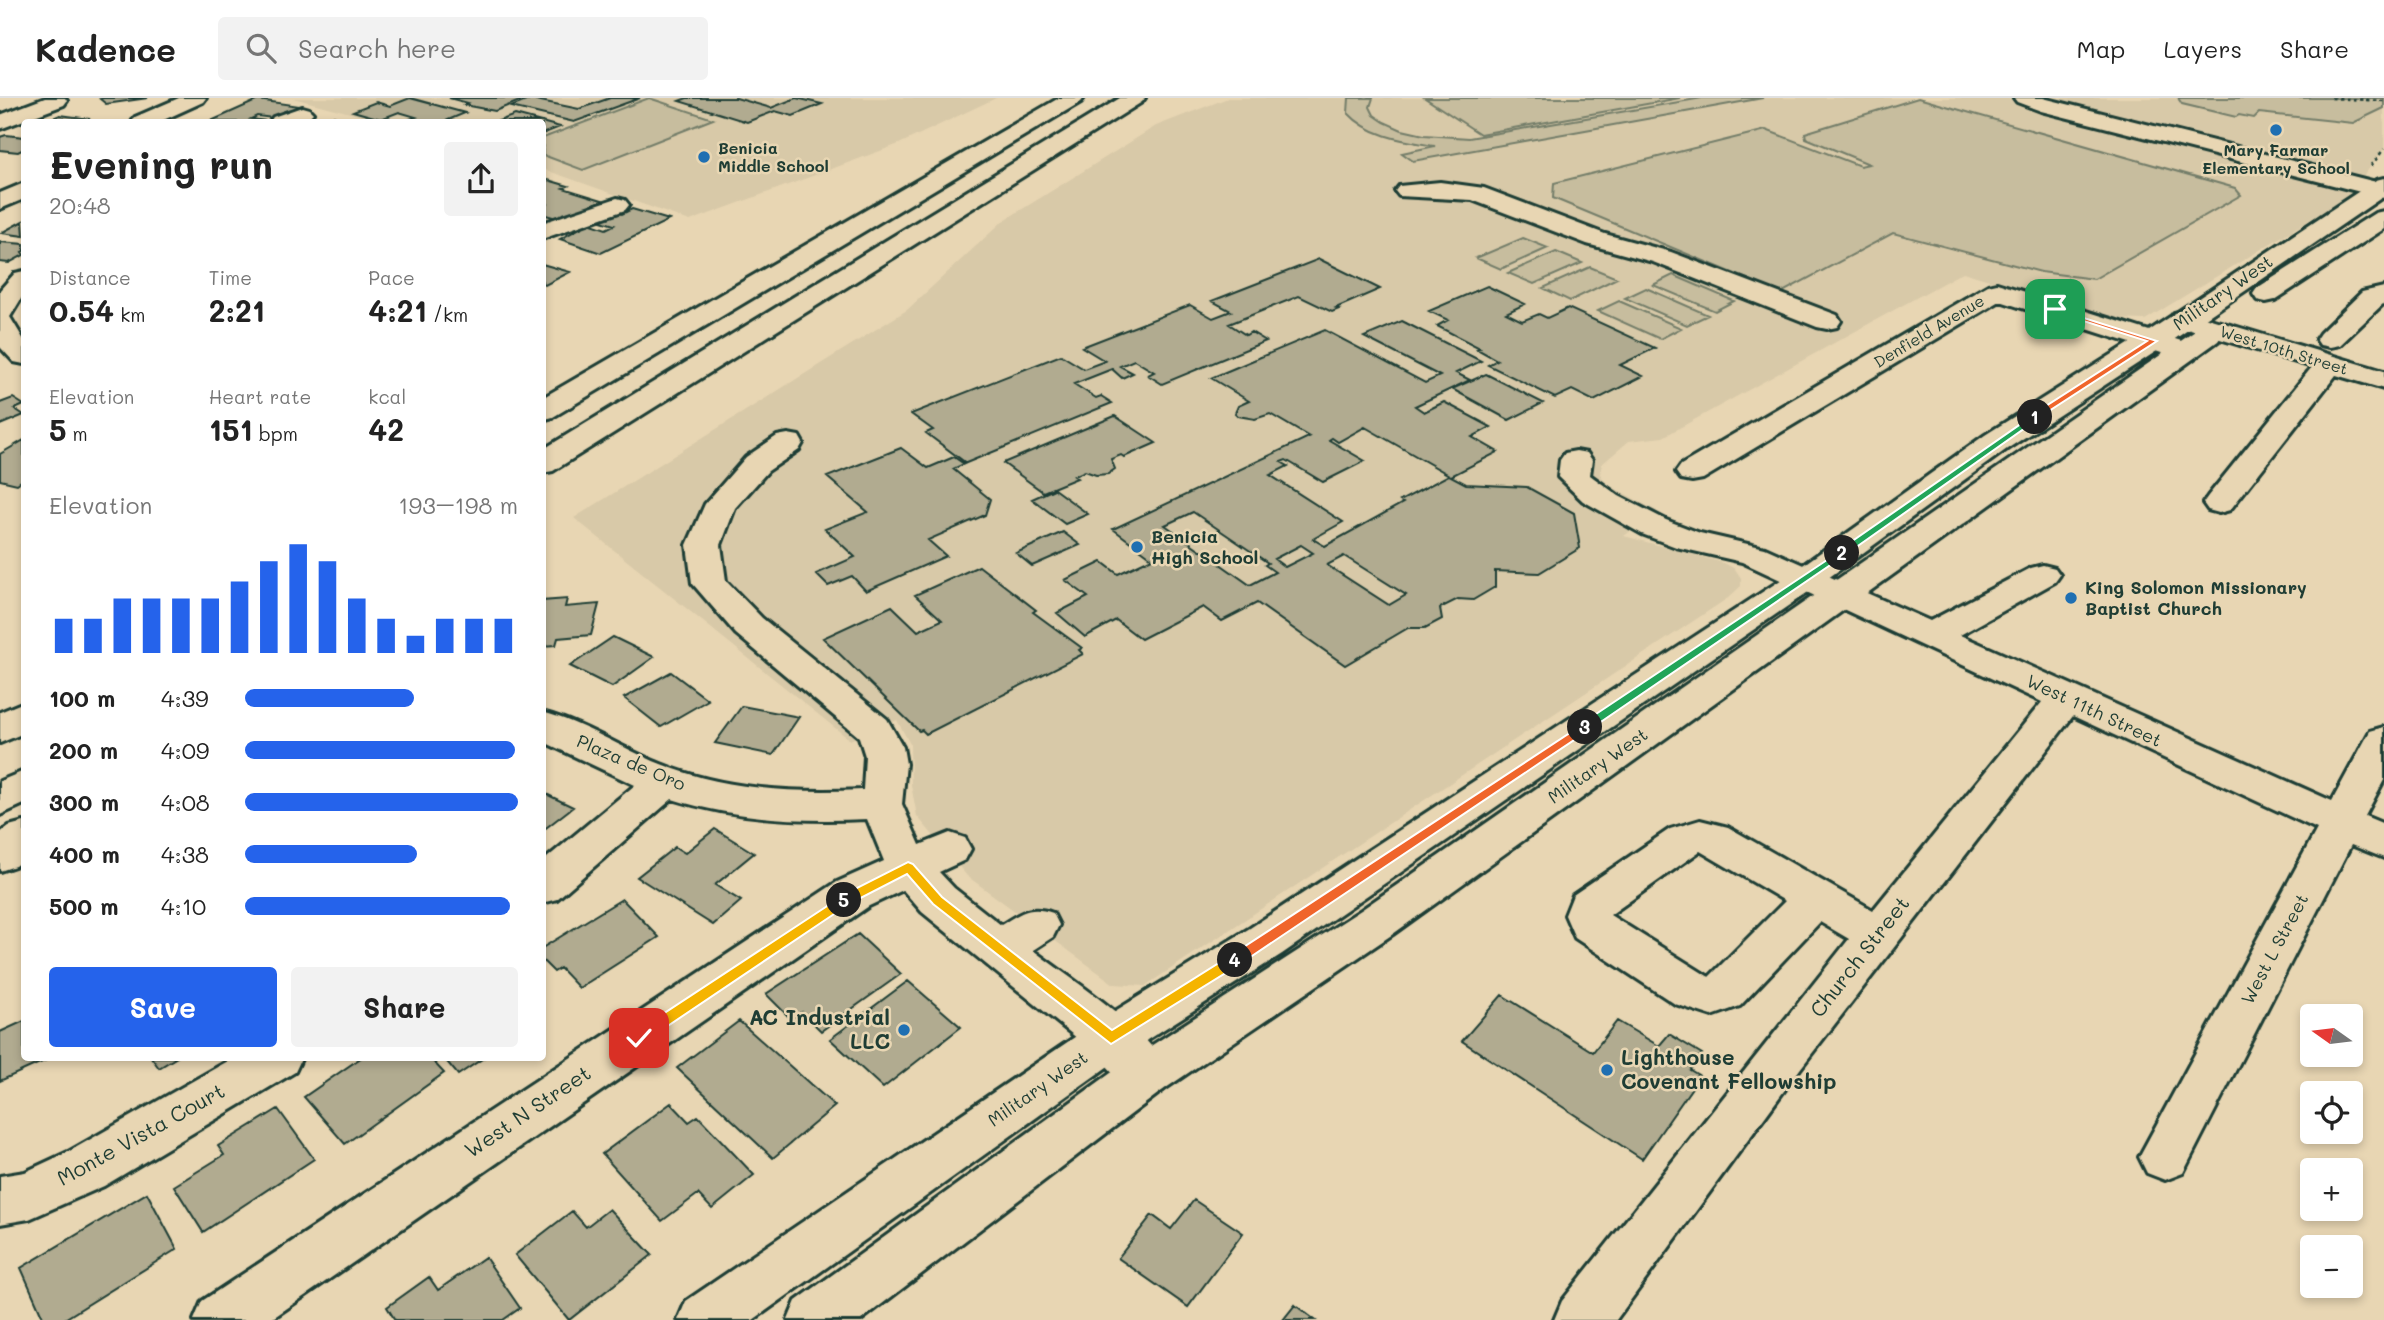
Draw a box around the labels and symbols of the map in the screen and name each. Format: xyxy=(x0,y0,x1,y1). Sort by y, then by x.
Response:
marker: Mary Farmar Elementary School xyxy=(2268,122,2284,138)
place label: Benicia Middle School xyxy=(718,137,829,176)
place label: Mary Farmar Elementary School xyxy=(2202,139,2350,178)
marker: Benicia Middle School xyxy=(696,149,712,165)
street label: Military West xyxy=(2168,249,2277,336)
pin xyxy=(2025,279,2085,339)
street label: Denfield Avenue xyxy=(1870,289,1988,372)
street label: West 10th Street xyxy=(2217,320,2351,379)
pin: 1 xyxy=(2018,400,2052,434)
place label: Benicia High School xyxy=(1151,524,1258,569)
pin: 2 xyxy=(1825,536,1860,570)
marker: Benicia High School xyxy=(1129,539,1145,555)
place label: King Solomon Missionary Baptist Church xyxy=(2085,575,2307,620)
marker: King Solomon Missionary Baptist Church xyxy=(2063,590,2079,606)
street label: West 11th Street xyxy=(2023,668,2166,752)
pin: 3 xyxy=(1568,710,1602,744)
street label: Military West xyxy=(1543,722,1652,809)
street label: Plaza de Oro xyxy=(573,728,690,796)
pin: 5 xyxy=(826,882,862,918)
street label: West L Street xyxy=(2235,889,2313,1008)
street label: Church Street xyxy=(1803,890,1915,1022)
pin: 4 xyxy=(1218,942,1252,978)
place label: AC Industrial LLC xyxy=(749,1003,890,1054)
north arrow xyxy=(2300,1004,2362,1068)
pin xyxy=(609,1008,669,1068)
marker: AC Industrial LLC xyxy=(896,1022,912,1038)
place label: Lighthouse Covenant Fellowship xyxy=(1621,1043,1836,1094)
street label: Military West xyxy=(983,1045,1092,1132)
street label: West N Street xyxy=(459,1059,596,1163)
marker: Lighthouse Covenant Fellowship xyxy=(1599,1062,1615,1078)
street label: Monte Vista Court xyxy=(52,1076,229,1191)

